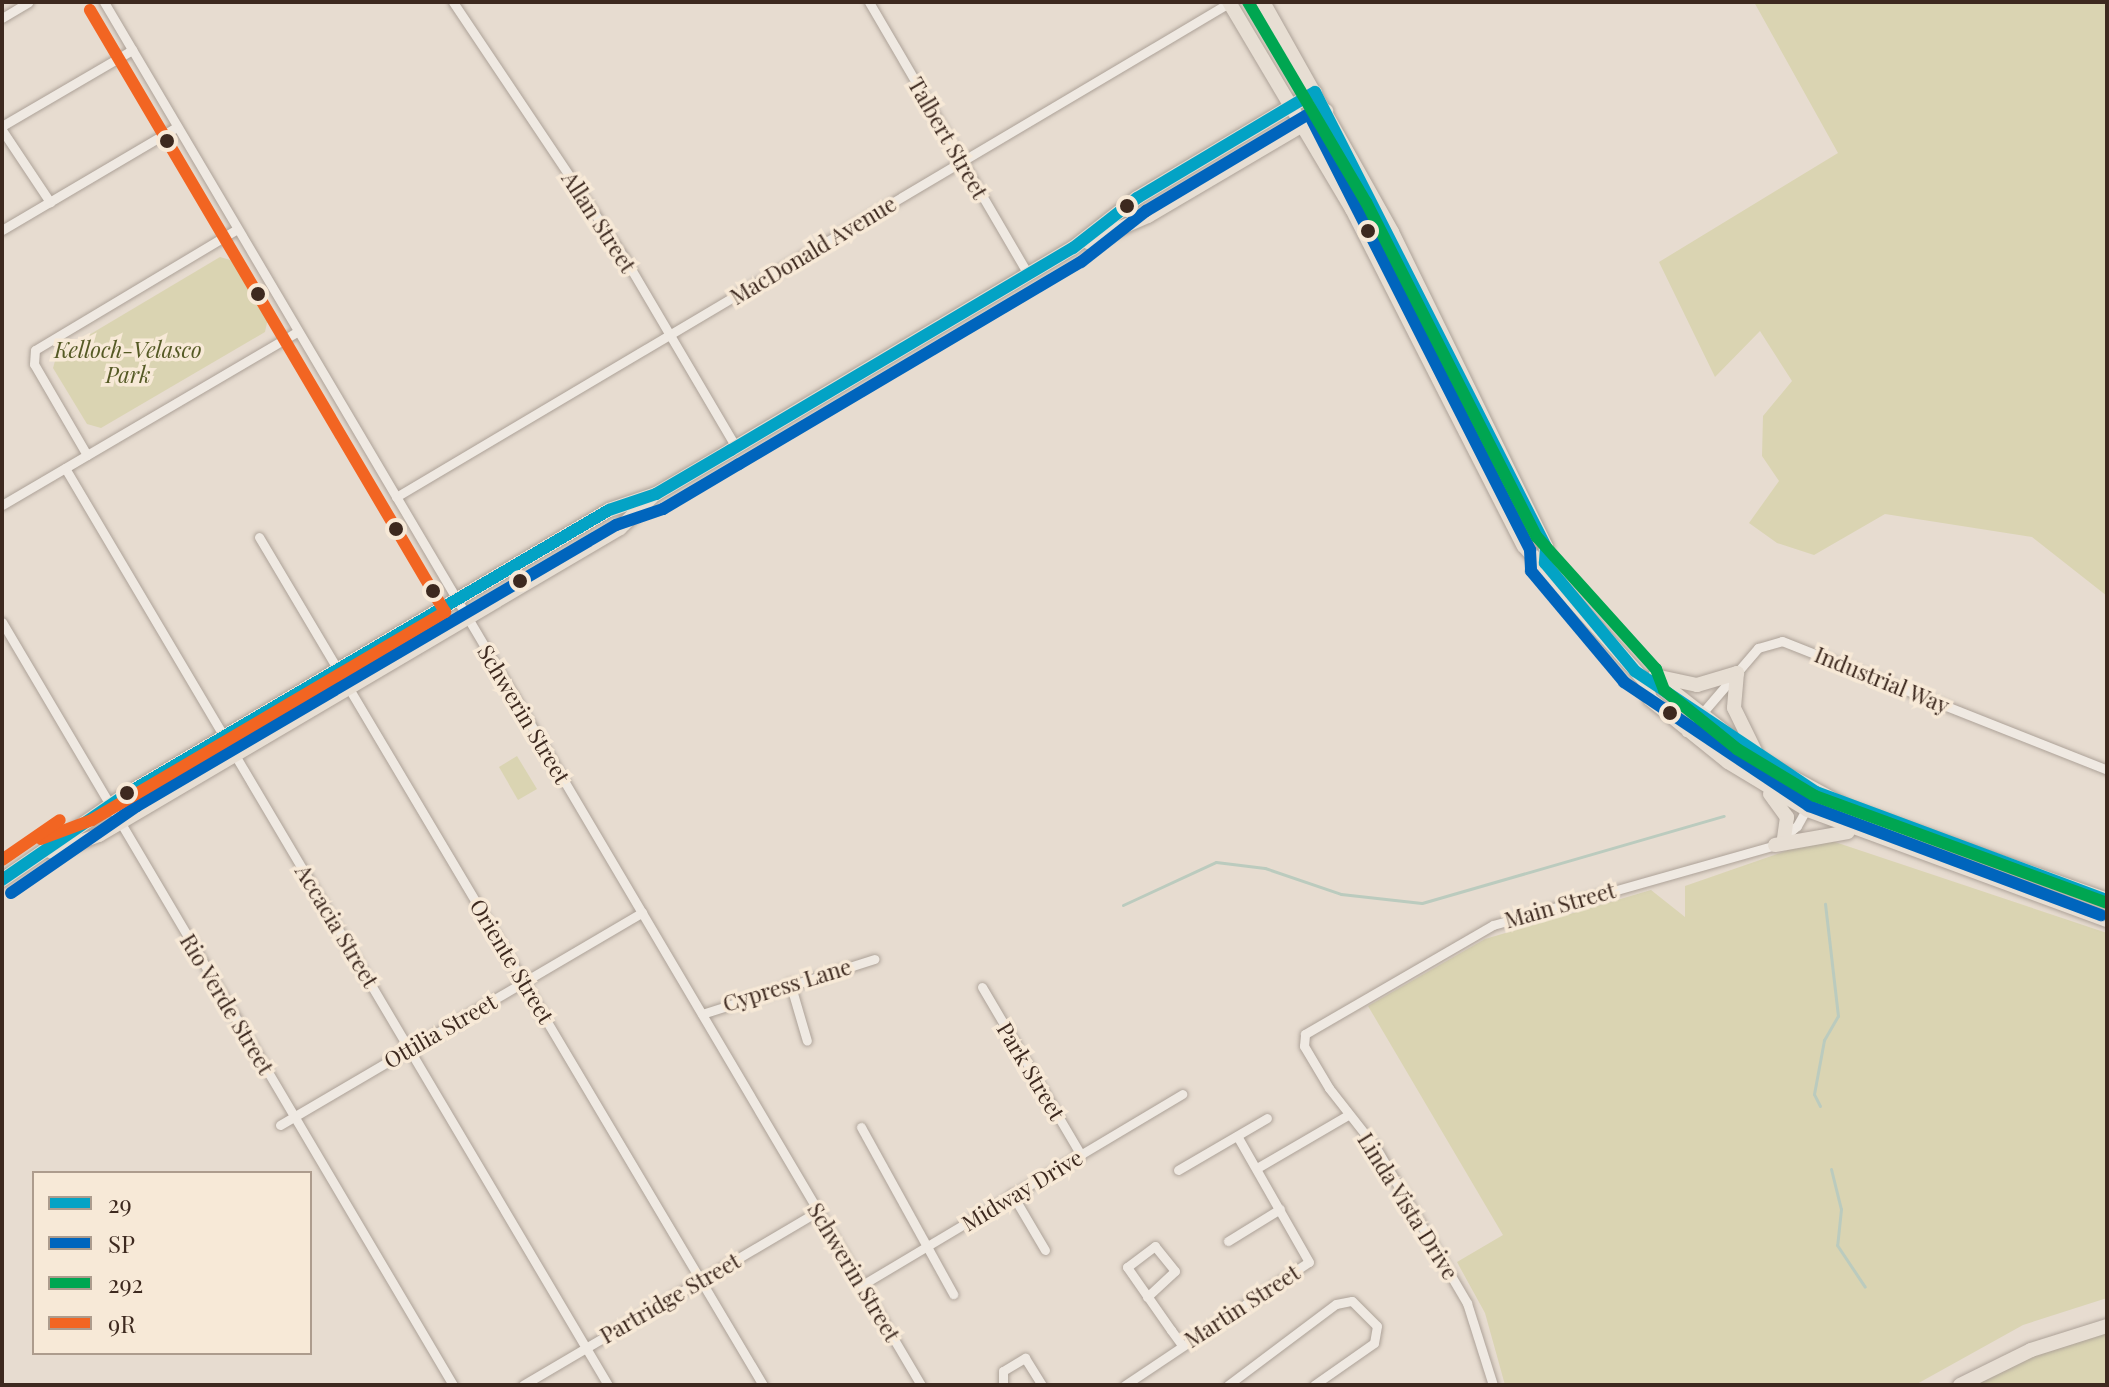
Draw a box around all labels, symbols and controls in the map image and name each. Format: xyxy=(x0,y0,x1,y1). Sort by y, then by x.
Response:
street label: Talbert Street xyxy=(903,72,993,204)
unlabelled marker xyxy=(159,133,175,149)
street label: Allan Street xyxy=(557,167,641,277)
street label: MacDonald Avenue xyxy=(725,190,901,310)
unlabelled marker xyxy=(1119,198,1135,214)
unlabelled marker xyxy=(1360,223,1376,239)
unlabelled marker xyxy=(250,286,266,302)
park label: Kelloch-Velasco Park xyxy=(54,336,202,388)
unlabelled marker xyxy=(388,521,404,537)
unlabelled marker xyxy=(512,573,528,589)
unlabelled marker xyxy=(425,583,441,599)
street label: Schwerin Street xyxy=(472,640,576,788)
street label: Industrial Way xyxy=(1811,641,1953,719)
unlabelled marker xyxy=(1662,705,1678,721)
unlabelled marker xyxy=(119,785,135,801)
street label: Accacia Street xyxy=(290,860,384,992)
street label: Main Street xyxy=(1502,877,1618,933)
street label: Oriente Street xyxy=(465,894,559,1028)
street label: Rio Verde Street xyxy=(175,929,279,1079)
street label: Cypress Lane xyxy=(720,953,854,1017)
street label: Ottilia Street xyxy=(379,988,501,1074)
street label: Park Street xyxy=(991,1017,1071,1125)
street label: Linda Vista Drive xyxy=(1352,1127,1464,1285)
street label: Midway Drive xyxy=(957,1144,1087,1236)
legend xyxy=(32,1171,312,1355)
text: 29 xyxy=(108,1187,132,1219)
street label: Schwerin Street xyxy=(802,1198,906,1346)
text: SP xyxy=(108,1227,135,1259)
street label: Partridge Street xyxy=(595,1247,745,1349)
street label: Martin Street xyxy=(1180,1259,1304,1353)
text: 292 xyxy=(108,1267,143,1299)
text: 9R xyxy=(108,1307,136,1339)

